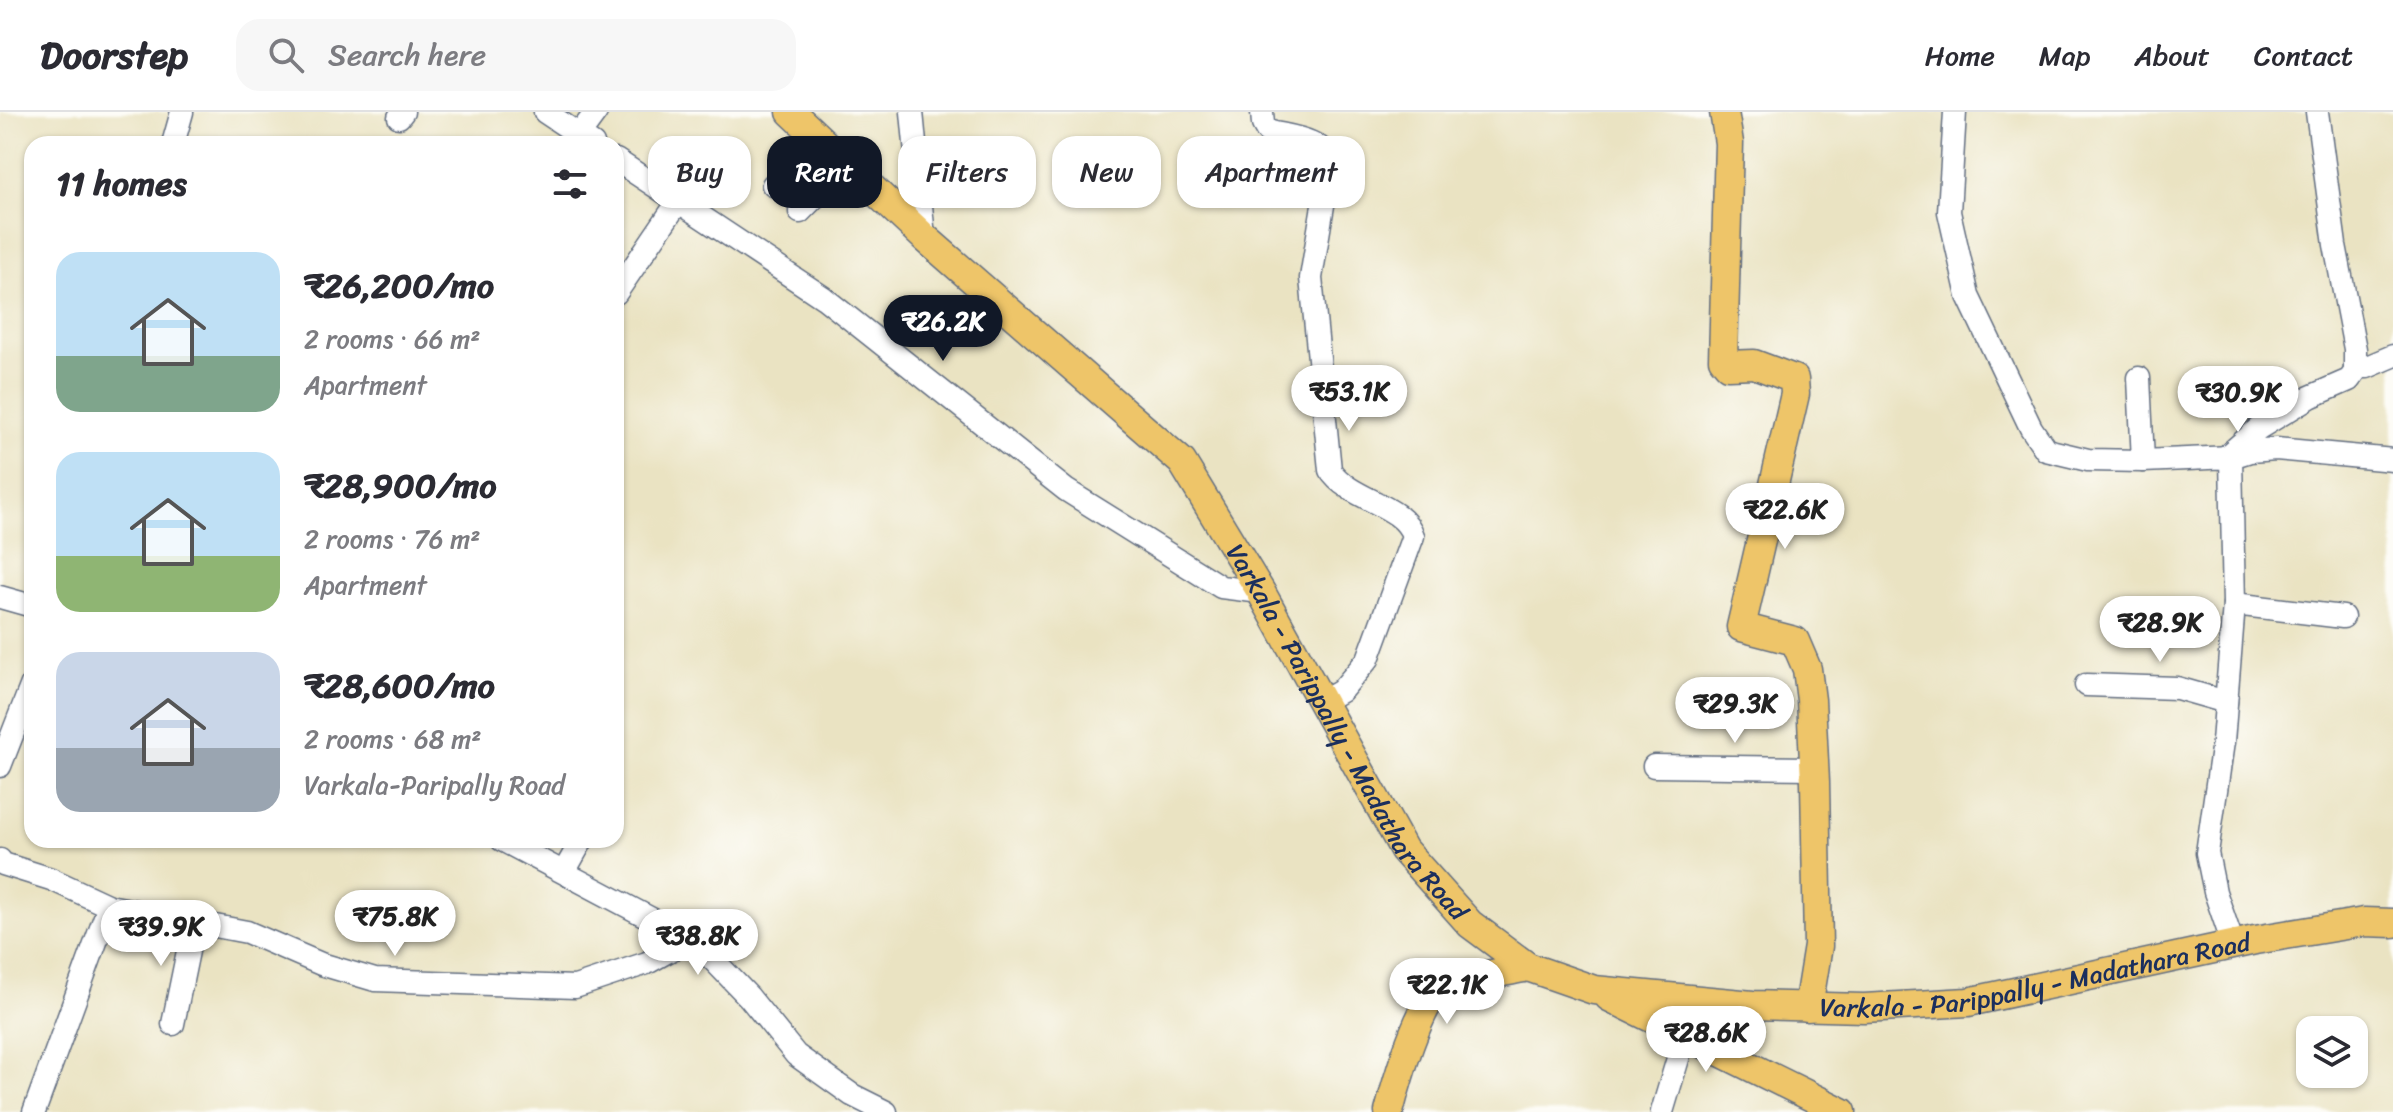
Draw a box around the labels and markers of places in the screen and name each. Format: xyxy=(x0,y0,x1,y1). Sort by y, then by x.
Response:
pin: ₹26.2K xyxy=(878,295,1008,363)
pin: ₹53.1K xyxy=(1284,365,1414,433)
pin: ₹30.9K xyxy=(2173,366,2303,434)
pin: ₹22.6K xyxy=(1720,483,1850,551)
pin: ₹28.9K xyxy=(2095,596,2225,664)
pin: ₹29.3K xyxy=(1670,677,1800,745)
pin: ₹75.8K xyxy=(330,890,460,958)
pin: ₹39.9K xyxy=(96,900,226,968)
pin: ₹38.8K xyxy=(633,909,763,977)
pin: ₹22.1K xyxy=(1382,958,1512,1026)
pin: ₹28.6K xyxy=(1641,1006,1771,1074)

